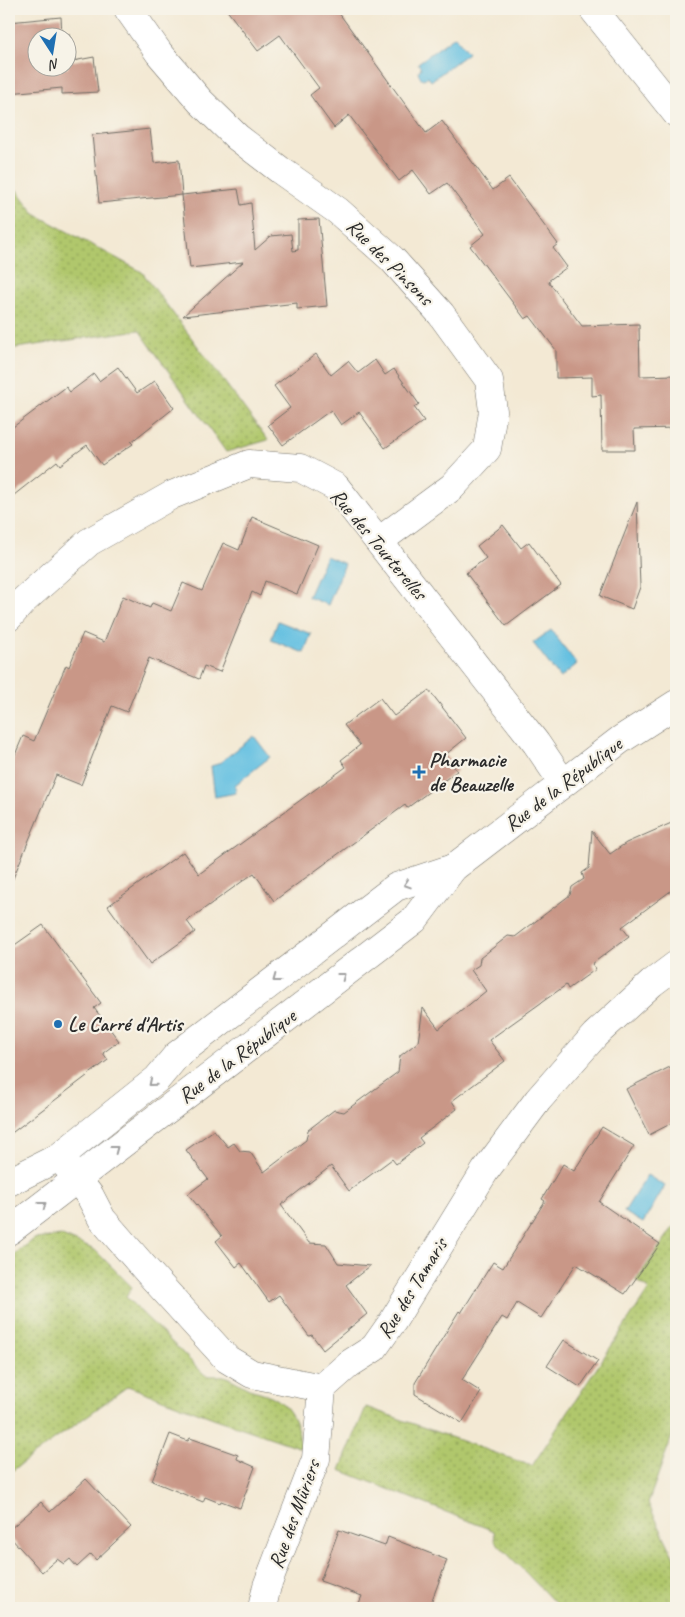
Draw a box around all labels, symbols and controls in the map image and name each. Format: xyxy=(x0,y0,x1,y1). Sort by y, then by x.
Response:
north arrow xyxy=(28,28,78,78)
text: N xyxy=(46,55,61,74)
street label: Rue des Pinsons xyxy=(341,213,440,312)
street label: Rue des Tourterelles xyxy=(325,483,434,606)
street label: Rue de la République xyxy=(499,730,629,837)
place label: Pharmacie de Beauzelle xyxy=(429,747,515,797)
marker: Pharmacie de Beauzelle xyxy=(413,766,425,778)
one-way arrow xyxy=(403,878,412,888)
one-way arrow xyxy=(272,973,282,982)
one-way arrow xyxy=(336,973,345,981)
street label: Rue de la République xyxy=(173,1002,303,1109)
place label: Le Carré d'Artis xyxy=(68,1011,185,1037)
marker: Le Carré d'Artis xyxy=(52,1018,64,1030)
one-way arrow xyxy=(149,1077,158,1085)
one-way arrow xyxy=(109,1146,118,1154)
one-way arrow xyxy=(37,1202,46,1210)
street label: Rue des Tamaris xyxy=(371,1231,454,1343)
street label: Rue des Mûriers xyxy=(262,1454,326,1572)

